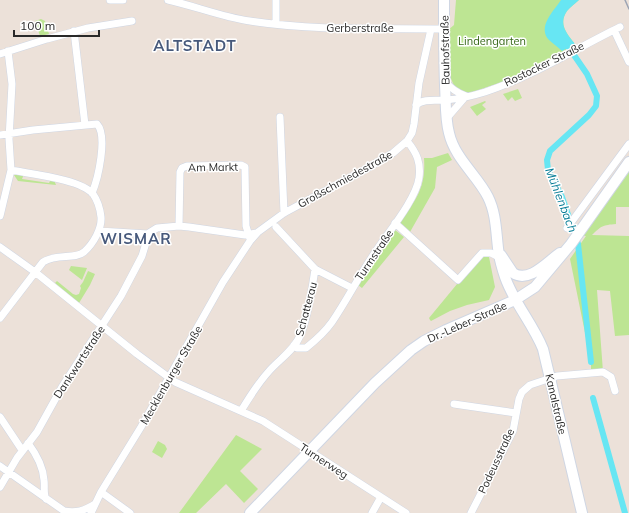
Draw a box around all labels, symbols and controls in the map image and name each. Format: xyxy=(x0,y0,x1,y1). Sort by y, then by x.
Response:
scale bar xyxy=(14,12,99,38)
street label: Bauhofstraße xyxy=(437,15,453,85)
text: 100 m xyxy=(20,18,55,33)
street label: Gerberstraße xyxy=(326,21,394,35)
park label: Lindengarten xyxy=(458,34,526,48)
district label: ALTSTADT xyxy=(153,36,237,55)
street label: Rostocker Straße xyxy=(502,39,586,89)
street label: Großschmiedestraße xyxy=(295,147,395,211)
street label: Am Markt xyxy=(188,160,238,174)
water label: Mühlenbach xyxy=(542,165,581,234)
street label: Turmstraße xyxy=(352,227,396,283)
district label: WISMAR xyxy=(100,229,172,248)
street label: Schatterau xyxy=(292,280,320,338)
street label: Dr.-Leber-Straße xyxy=(425,298,509,346)
street label: Dankwartstraße xyxy=(50,323,108,401)
street label: Mecklenburger Straße xyxy=(137,323,205,427)
street label: Kanalstraße xyxy=(542,372,570,436)
street label: Podeusstraße xyxy=(475,426,517,496)
street label: Turnerweg xyxy=(297,440,351,482)

